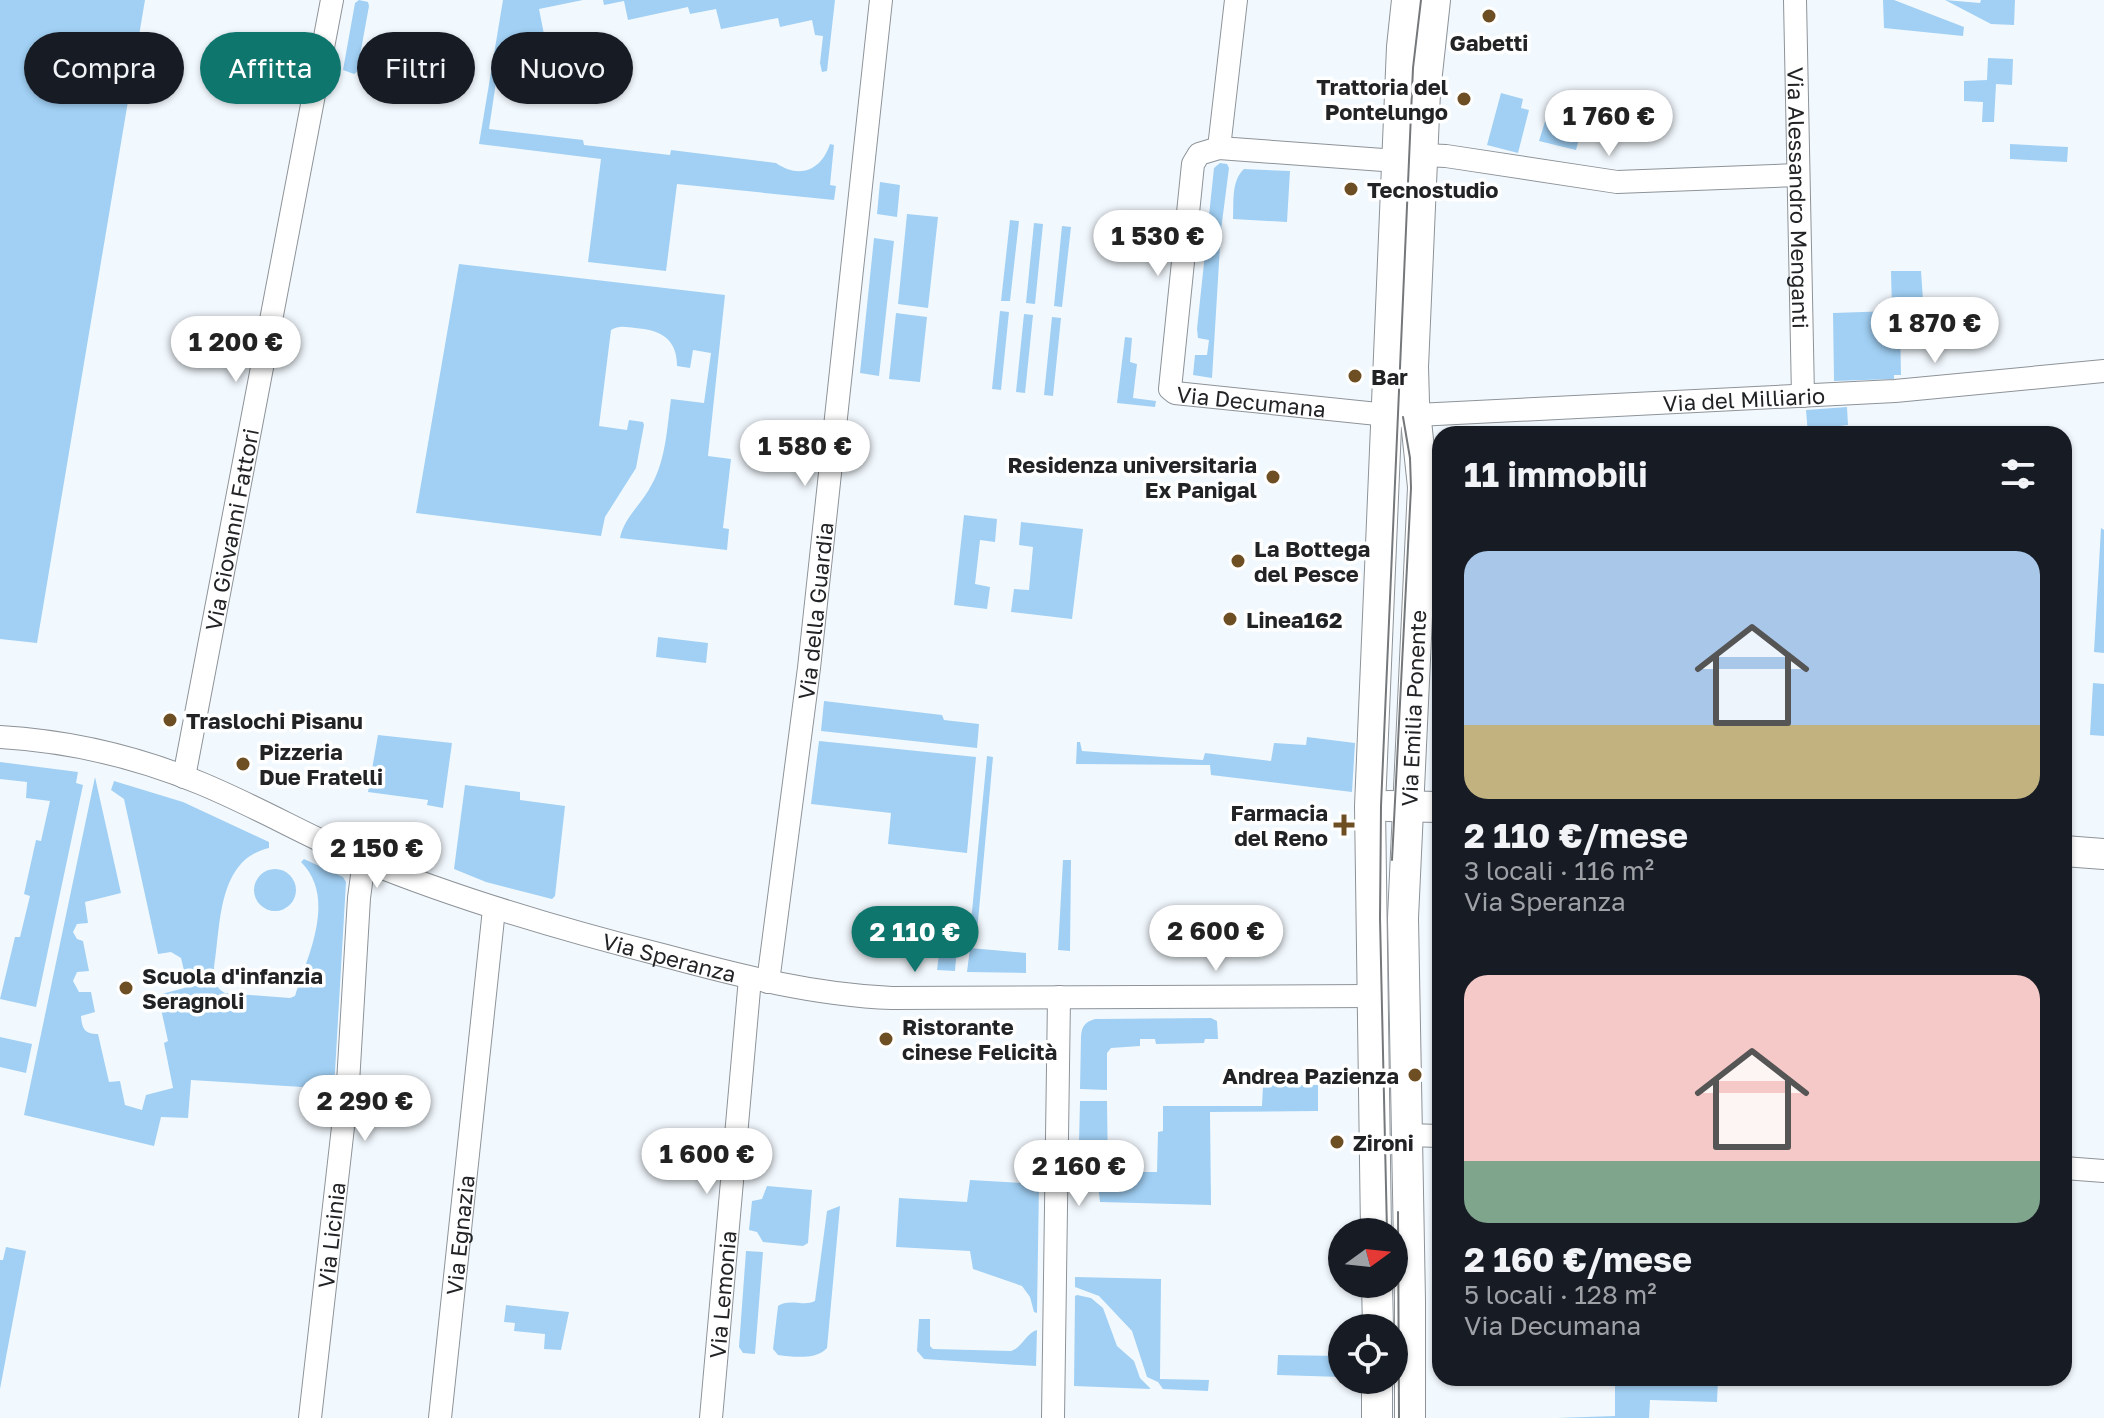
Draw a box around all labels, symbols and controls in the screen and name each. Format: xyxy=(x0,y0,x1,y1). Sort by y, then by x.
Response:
marker: Gabetti xyxy=(1480,7,1498,25)
place label: Gabetti xyxy=(1450,29,1528,56)
chip: Compra xyxy=(24,32,184,104)
chip: Affitta xyxy=(200,32,341,104)
chip: Filtri xyxy=(357,32,475,104)
chip: Nuovo xyxy=(491,32,633,104)
street label: Via Alessandro Menganti xyxy=(1783,67,1815,329)
place label: Trattoria del Pontelungo xyxy=(1316,73,1448,125)
marker: Trattoria del Pontelungo xyxy=(1455,90,1473,108)
pin: 1 760 € xyxy=(1535,90,1683,158)
text: 1 760 € xyxy=(1563,100,1655,131)
place label: Tecnostudio xyxy=(1367,176,1499,203)
marker: Tecnostudio xyxy=(1342,180,1360,198)
pin: 1 530 € xyxy=(1084,210,1232,278)
text: 1 530 € xyxy=(1111,220,1205,251)
pin: 1 870 € xyxy=(1861,297,2009,365)
text: 1 870 € xyxy=(1889,307,1981,338)
pin: 1 200 € xyxy=(162,316,310,384)
text: 1 200 € xyxy=(189,326,283,357)
place label: Bar xyxy=(1371,363,1408,390)
marker: Bar xyxy=(1346,367,1364,385)
street label: Via Decumana xyxy=(1175,380,1327,422)
street label: Via del Milliario xyxy=(1662,381,1826,416)
pin: 1 580 € xyxy=(731,420,879,488)
street label: Via Giovanni Fattori xyxy=(199,426,264,633)
text: 1 580 € xyxy=(758,430,852,461)
place label: Residenza universitaria Ex Panigal xyxy=(1007,451,1257,503)
icon: filters xyxy=(1996,452,2040,496)
text: 11 immobili xyxy=(1464,454,1648,494)
marker: Residenza universitaria Ex Panigal xyxy=(1264,468,1282,486)
street label: Via della Guardia xyxy=(791,521,838,701)
place label: La Bottega del Pesce xyxy=(1254,535,1370,587)
marker: La Bottega del Pesce xyxy=(1229,552,1247,570)
icon: home xyxy=(1680,603,1824,747)
place label: Linea162 xyxy=(1246,606,1342,633)
street label: Via Emilia Ponente xyxy=(1395,609,1431,807)
marker: Linea162 xyxy=(1221,610,1239,628)
place label: Traslochi Pisanu xyxy=(186,707,363,734)
marker: Traslochi Pisanu xyxy=(161,711,179,729)
place label: Pizzeria Due Fratelli xyxy=(259,738,383,790)
marker: Pizzeria Due Fratelli xyxy=(234,755,252,773)
place label: Farmacia del Reno xyxy=(1231,799,1328,851)
text: 2 110 €/mese xyxy=(1464,815,1688,855)
marker: Farmacia del Reno xyxy=(1335,816,1353,834)
pin: 2 150 € xyxy=(303,822,451,890)
text: 2 150 € xyxy=(330,832,424,863)
text: 3 locali · 116 m² xyxy=(1464,855,1654,886)
text: Via Speranza xyxy=(1464,886,1626,917)
pin: 2 600 € xyxy=(1142,905,1290,973)
pin: 2 110 € xyxy=(841,906,989,974)
text: 2 600 € xyxy=(1167,915,1265,946)
text: 2 110 € xyxy=(870,916,960,947)
street label: Via Speranza xyxy=(599,927,739,987)
place label: Scuola d'infanzia Seragnoli xyxy=(142,962,323,1014)
marker: Scuola d'infanzia Seragnoli xyxy=(117,979,135,997)
place label: Ristorante cinese Felicità xyxy=(902,1013,1057,1065)
icon: home xyxy=(1680,1027,1824,1171)
marker: Ristorante cinese Felicità xyxy=(877,1030,895,1048)
place label: Andrea Pazienza xyxy=(1222,1062,1399,1089)
marker: Andrea Pazienza xyxy=(1406,1066,1424,1084)
pin: 2 290 € xyxy=(291,1075,439,1143)
text: 2 290 € xyxy=(317,1085,413,1116)
pin: 1 600 € xyxy=(633,1128,781,1196)
place label: Zironi xyxy=(1353,1129,1414,1156)
marker: Zironi xyxy=(1328,1133,1346,1151)
text: 1 600 € xyxy=(659,1138,755,1169)
pin: 2 160 € xyxy=(1005,1140,1153,1208)
text: 2 160 € xyxy=(1032,1150,1126,1181)
street label: Via Egnazia xyxy=(440,1173,479,1297)
street label: Via Licinia xyxy=(311,1181,350,1290)
north arrow xyxy=(1328,1218,1408,1298)
map controls xyxy=(1328,1218,1408,1394)
street label: Via Lemonia xyxy=(703,1229,741,1360)
text: 2 160 €/mese xyxy=(1464,1239,1692,1279)
text: 5 locali · 128 m² xyxy=(1464,1279,1657,1310)
text: Via Decumana xyxy=(1464,1310,1641,1341)
button: locate xyxy=(1328,1314,1408,1394)

